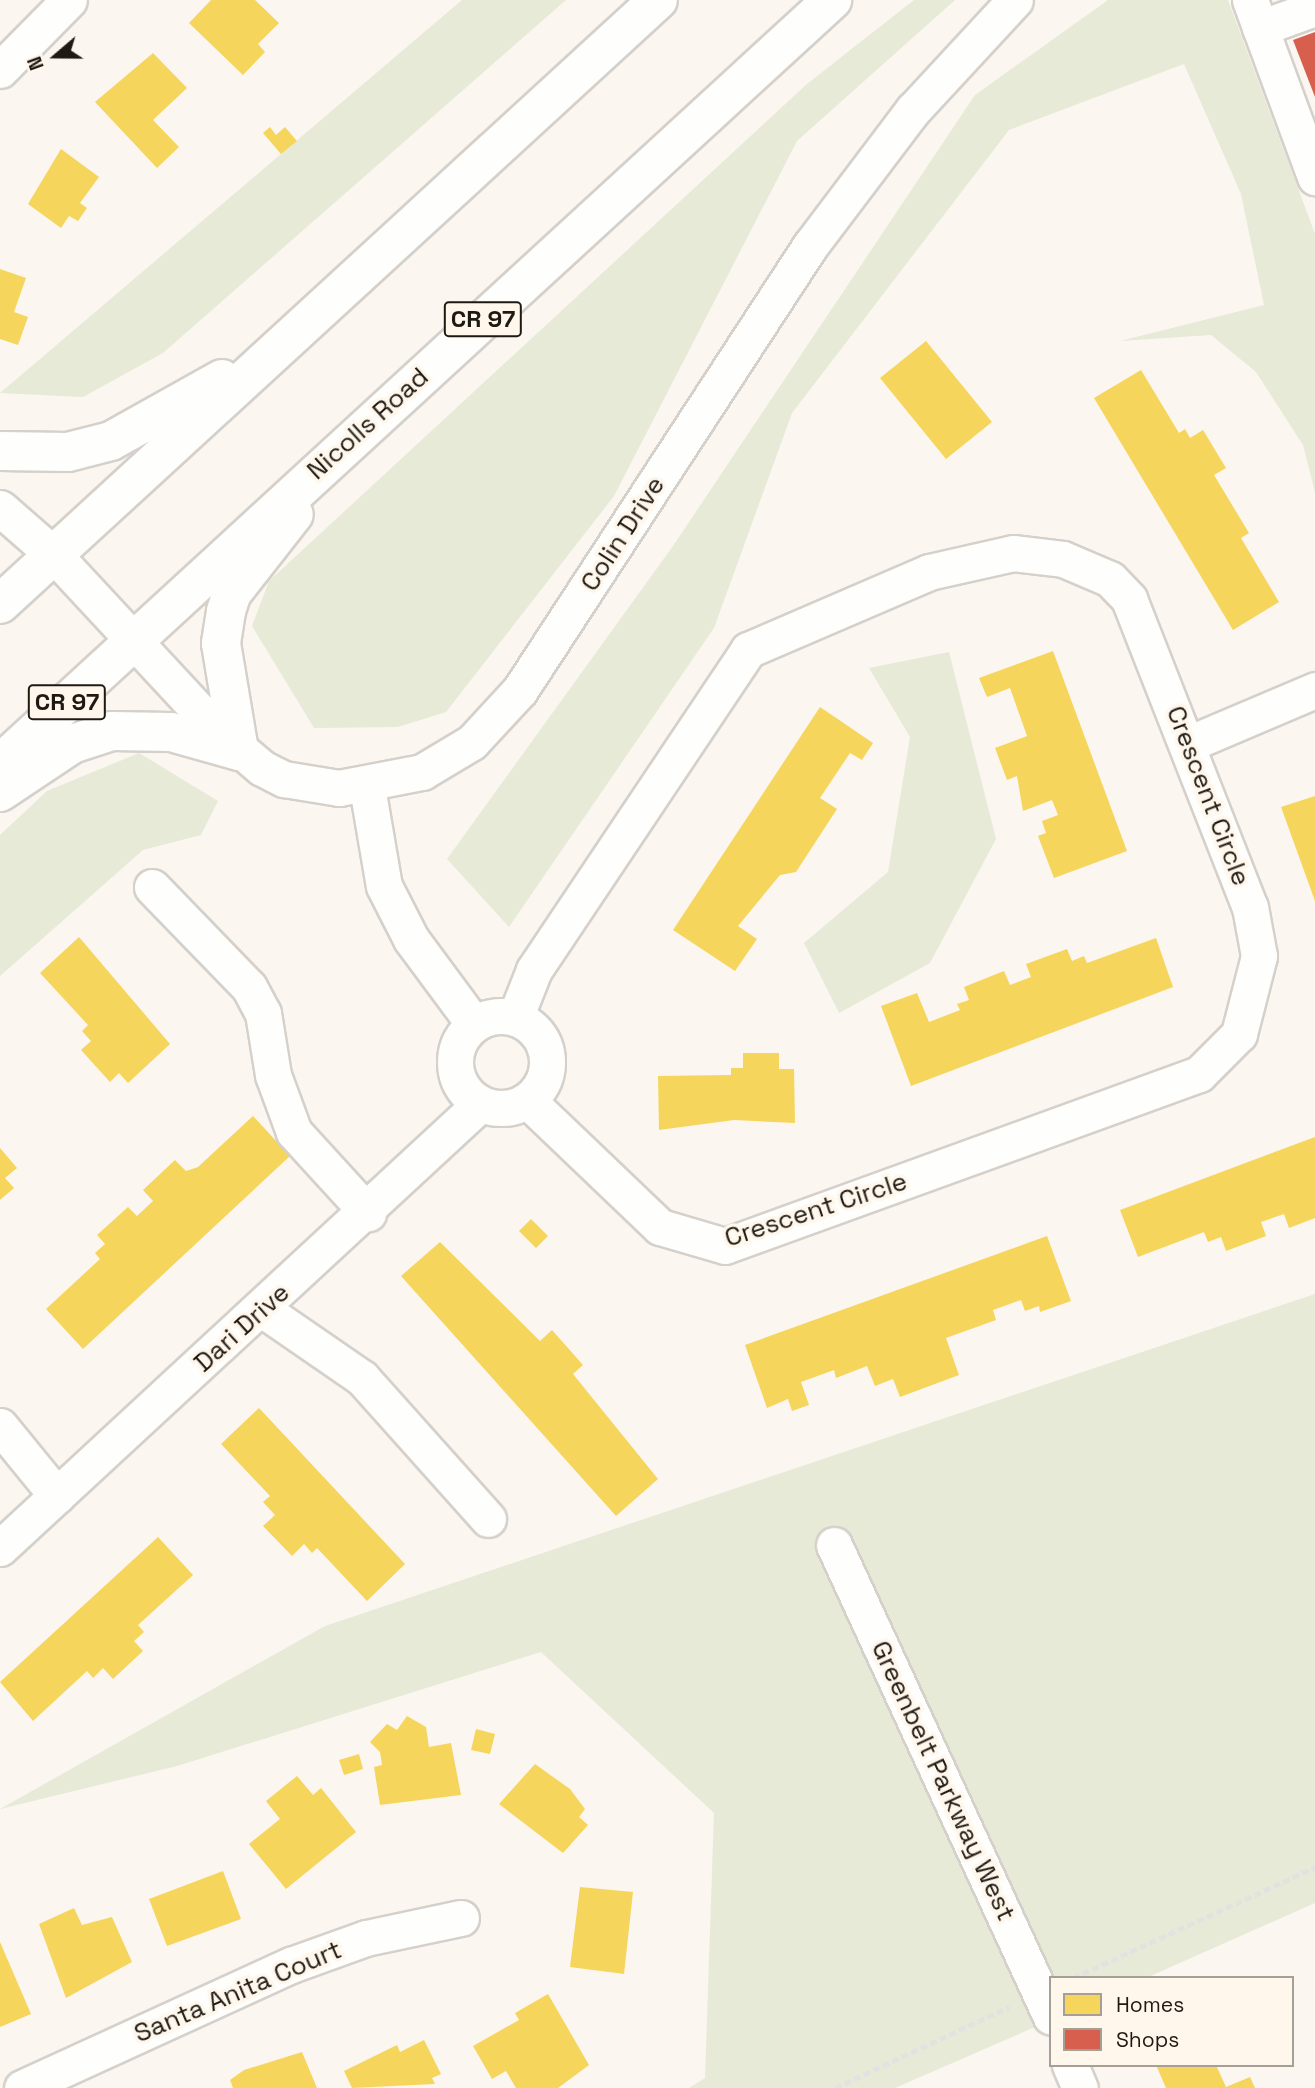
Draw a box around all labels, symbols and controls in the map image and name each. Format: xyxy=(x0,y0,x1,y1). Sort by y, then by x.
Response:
north arrow xyxy=(21,21,91,91)
text: N xyxy=(22,53,50,74)
road number: CR 97 xyxy=(443,298,523,340)
street label: Nicolls Road xyxy=(301,361,435,487)
street label: Colin Drive xyxy=(574,471,672,597)
road number: CR 97 xyxy=(27,682,107,722)
street label: Crescent Circle xyxy=(1159,702,1257,890)
street label: Crescent Circle xyxy=(721,1166,911,1254)
street label: Dari Drive xyxy=(188,1277,296,1379)
street label: Greenbelt Parkway West xyxy=(864,1636,1022,1926)
street label: Santa Anita Court xyxy=(129,1934,347,2050)
legend xyxy=(1049,1976,1294,2067)
text: Homes xyxy=(1116,1991,1184,2018)
text: Shops xyxy=(1116,2026,1179,2053)

